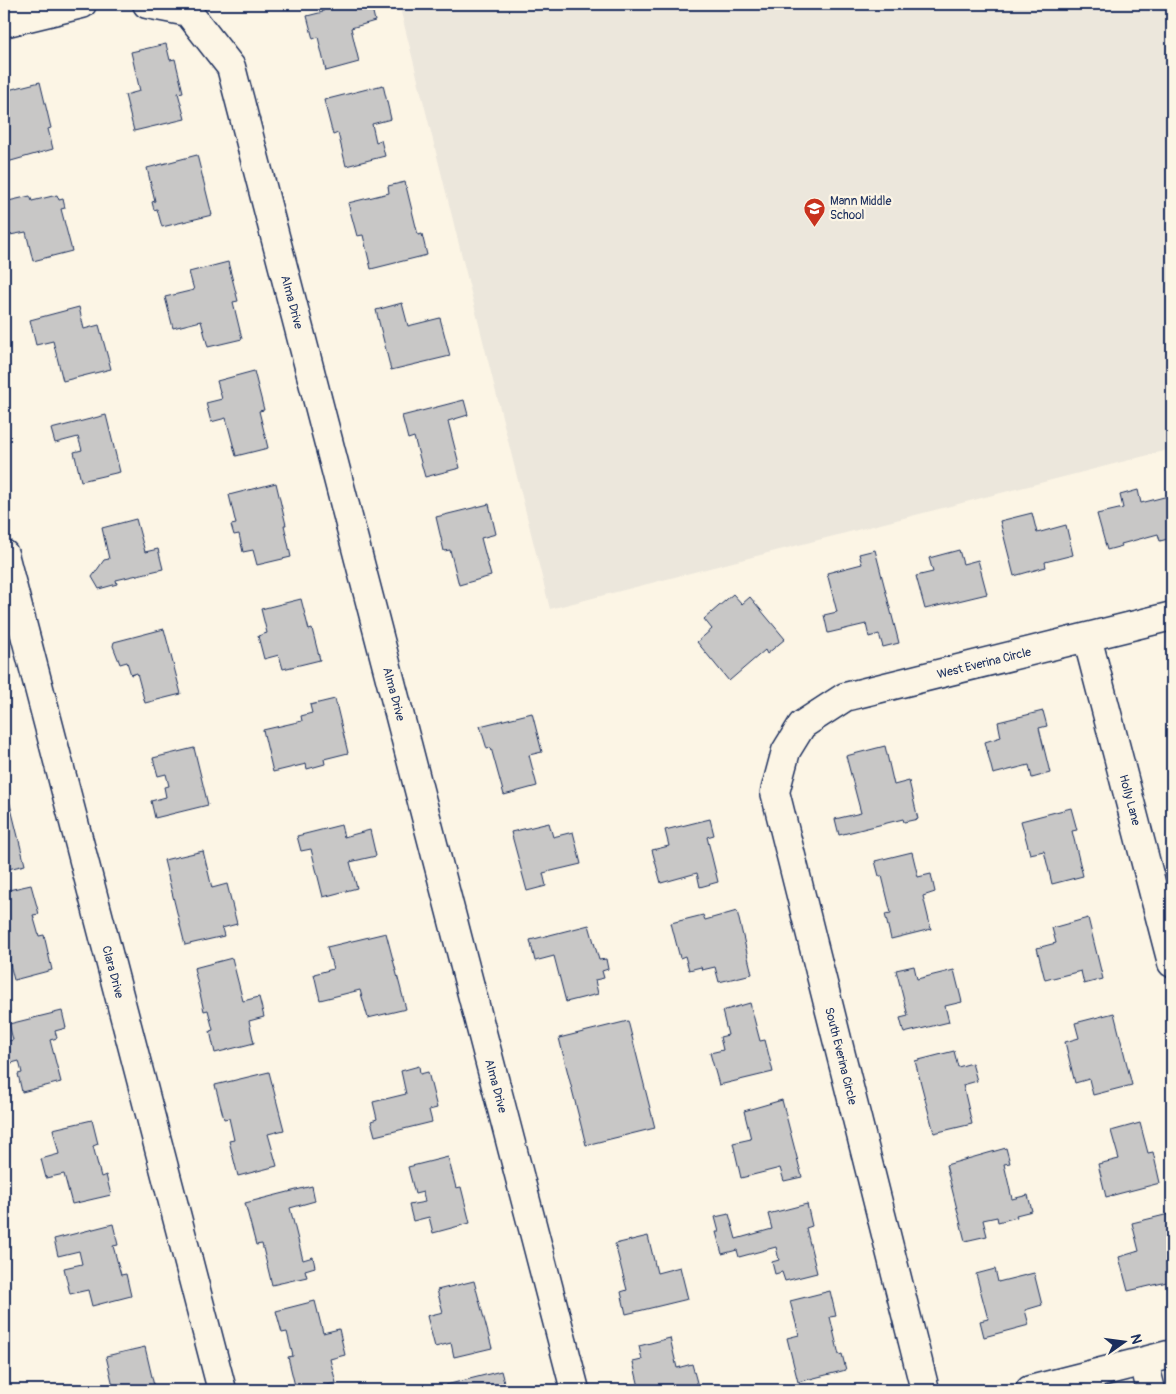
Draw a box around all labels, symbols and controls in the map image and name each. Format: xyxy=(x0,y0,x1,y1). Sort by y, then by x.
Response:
place label: Mann Middle School xyxy=(830,194,891,223)
school or university icon: Mann Middle School xyxy=(802,196,826,227)
street label: Alma Drive xyxy=(277,274,306,331)
street label: West Everina Circle xyxy=(935,645,1033,682)
street label: Alma Drive xyxy=(379,666,408,723)
street label: Holly Lane xyxy=(1116,773,1144,827)
street label: Clara Drive xyxy=(98,944,127,1000)
street label: South Everina Circle xyxy=(821,1006,860,1107)
street label: Alma Drive xyxy=(481,1058,510,1115)
north arrow xyxy=(1098,1316,1148,1366)
text: N xyxy=(1127,1332,1146,1346)

